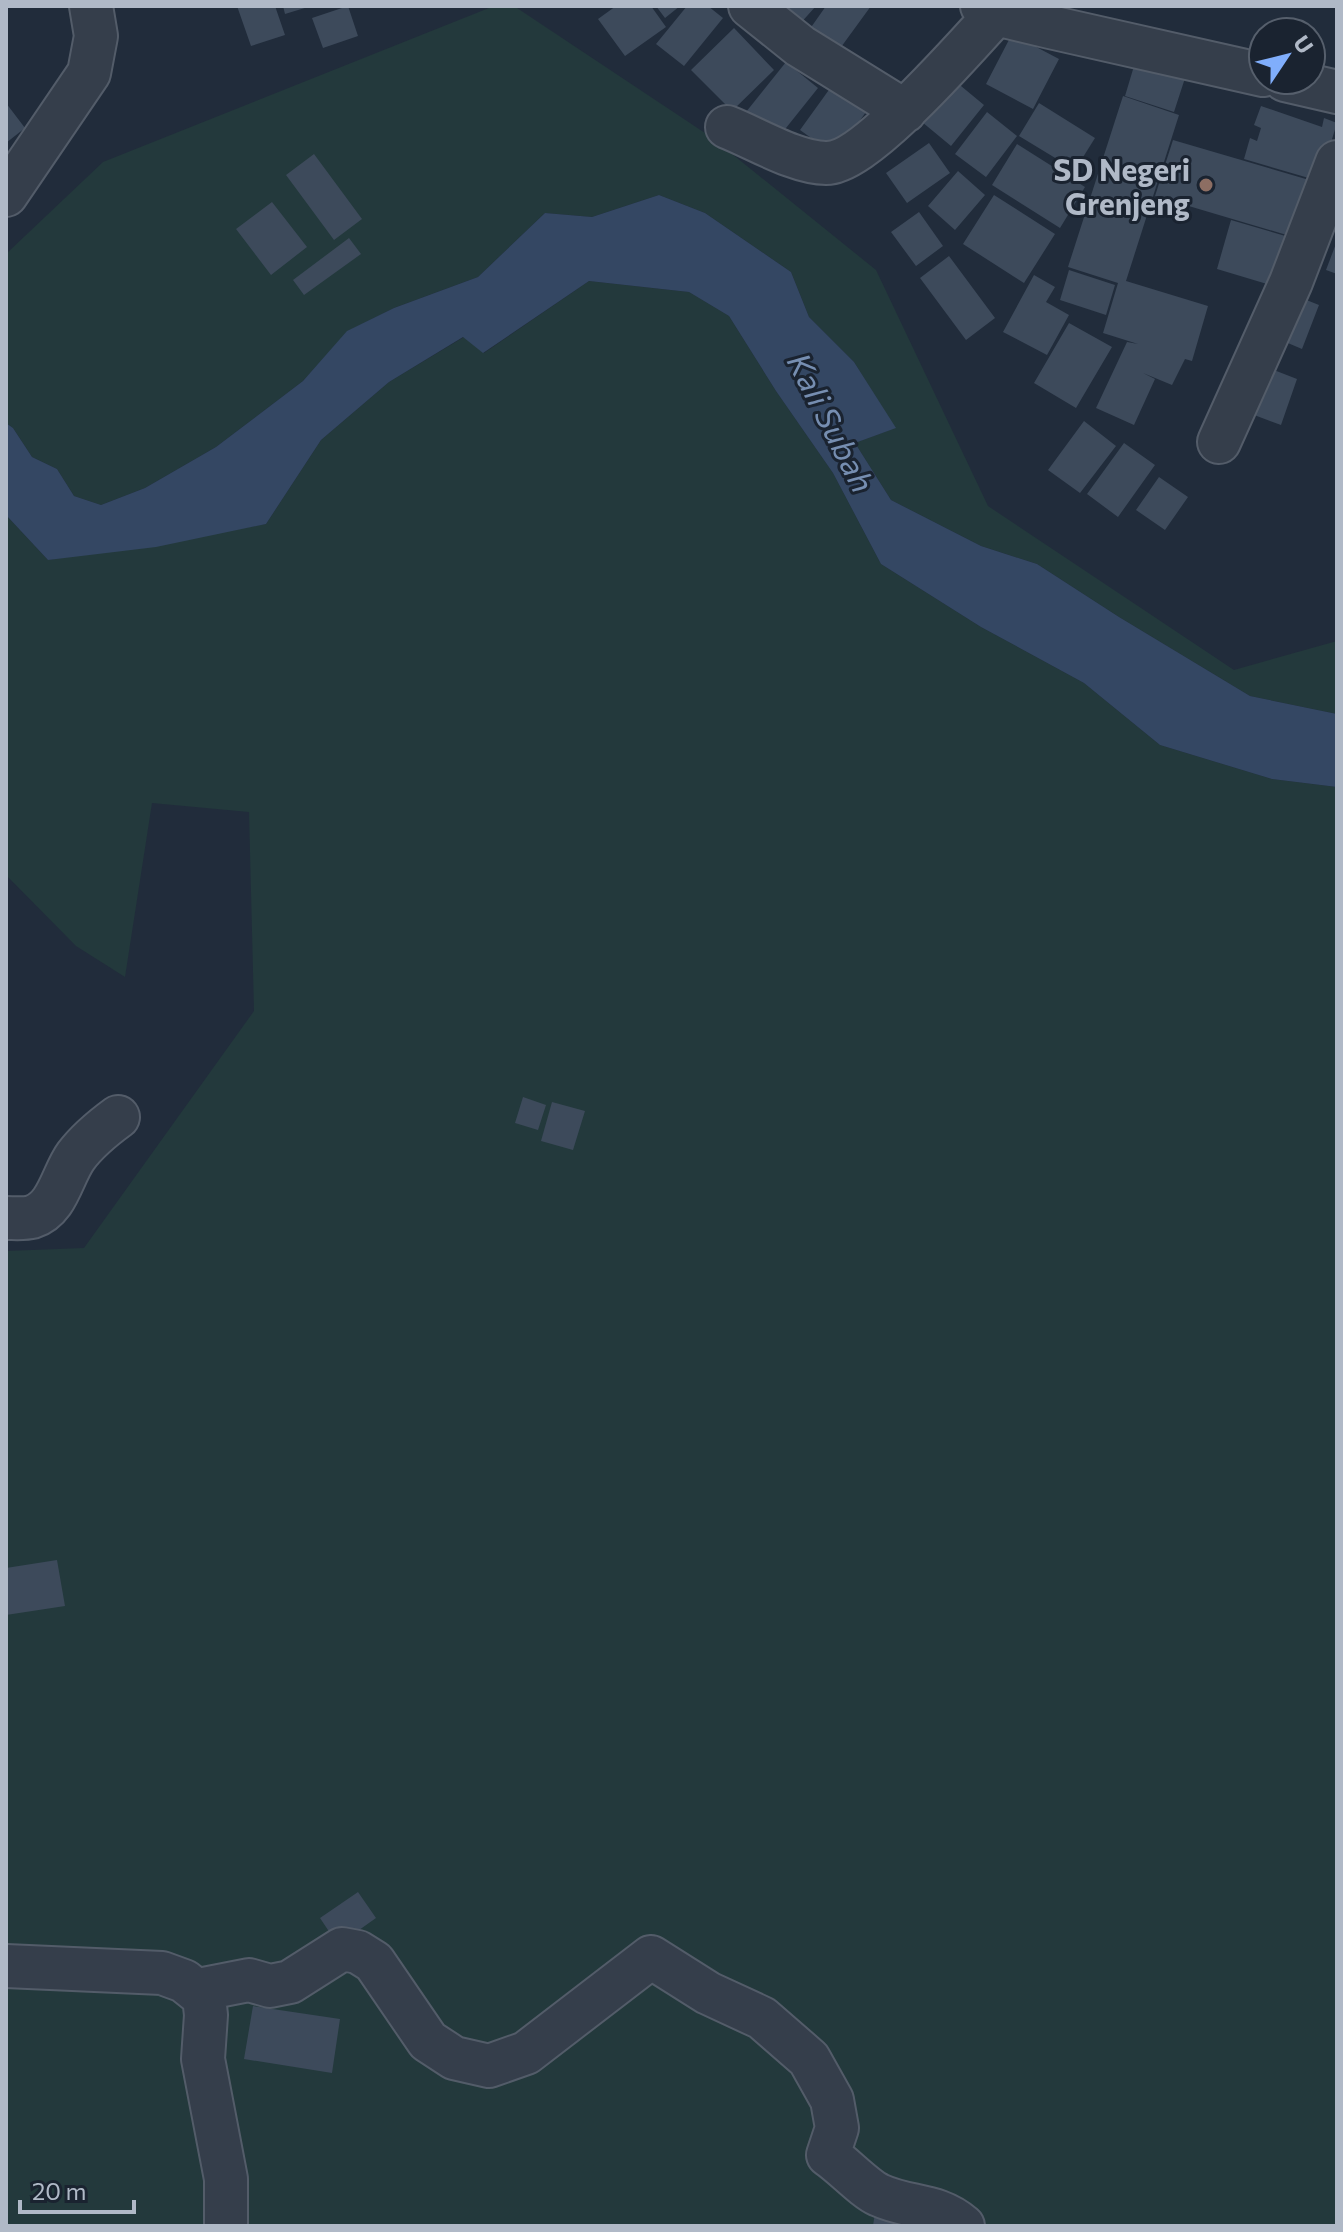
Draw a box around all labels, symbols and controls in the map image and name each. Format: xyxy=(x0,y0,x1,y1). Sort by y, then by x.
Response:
north arrow xyxy=(1247,16,1327,96)
text: U xyxy=(1288,30,1319,59)
place label: SD Negeri Grenjeng xyxy=(1053,150,1190,221)
marker: SD Negeri Grenjeng xyxy=(1197,176,1215,194)
water label: Kali Subah xyxy=(780,345,884,499)
scale bar xyxy=(20,2164,134,2214)
text: 20 m xyxy=(32,2176,86,2205)

